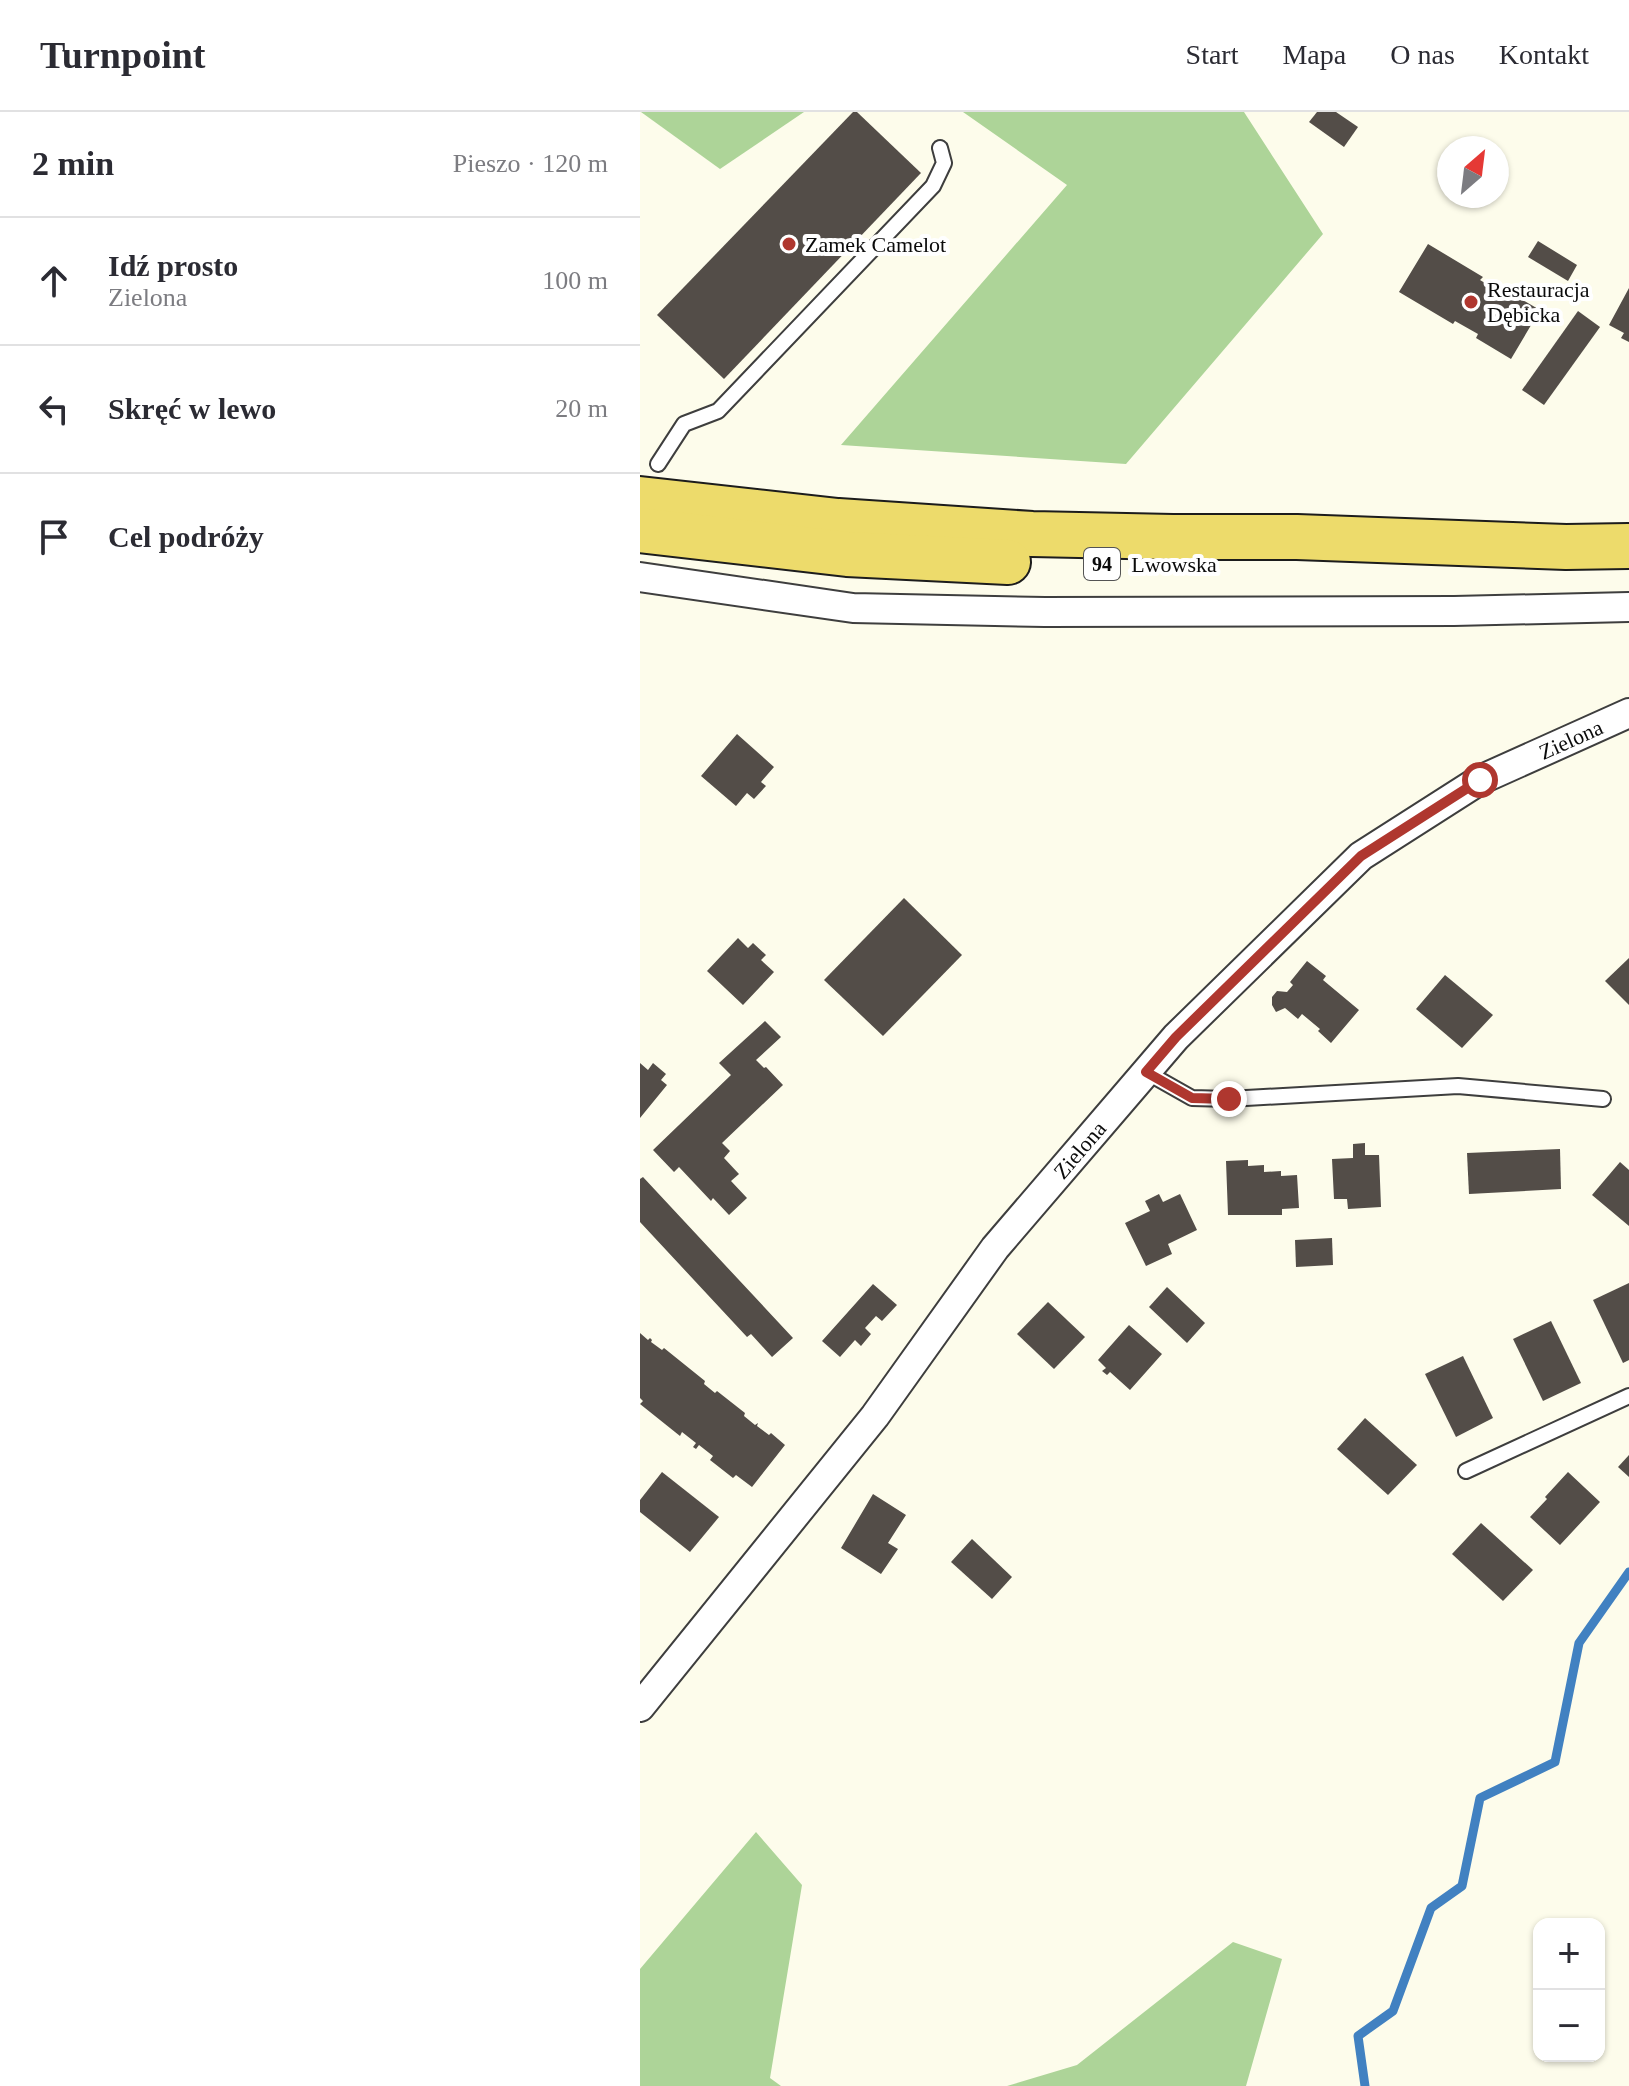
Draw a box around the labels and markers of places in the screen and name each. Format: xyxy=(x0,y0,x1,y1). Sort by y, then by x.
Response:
place label: Zamek Camelot xyxy=(805,232,946,257)
marker: Zamek Camelot xyxy=(780,235,798,253)
place label: Restauracja Dębicka xyxy=(1487,277,1590,327)
marker: Restauracja Dębicka xyxy=(1462,293,1480,311)

